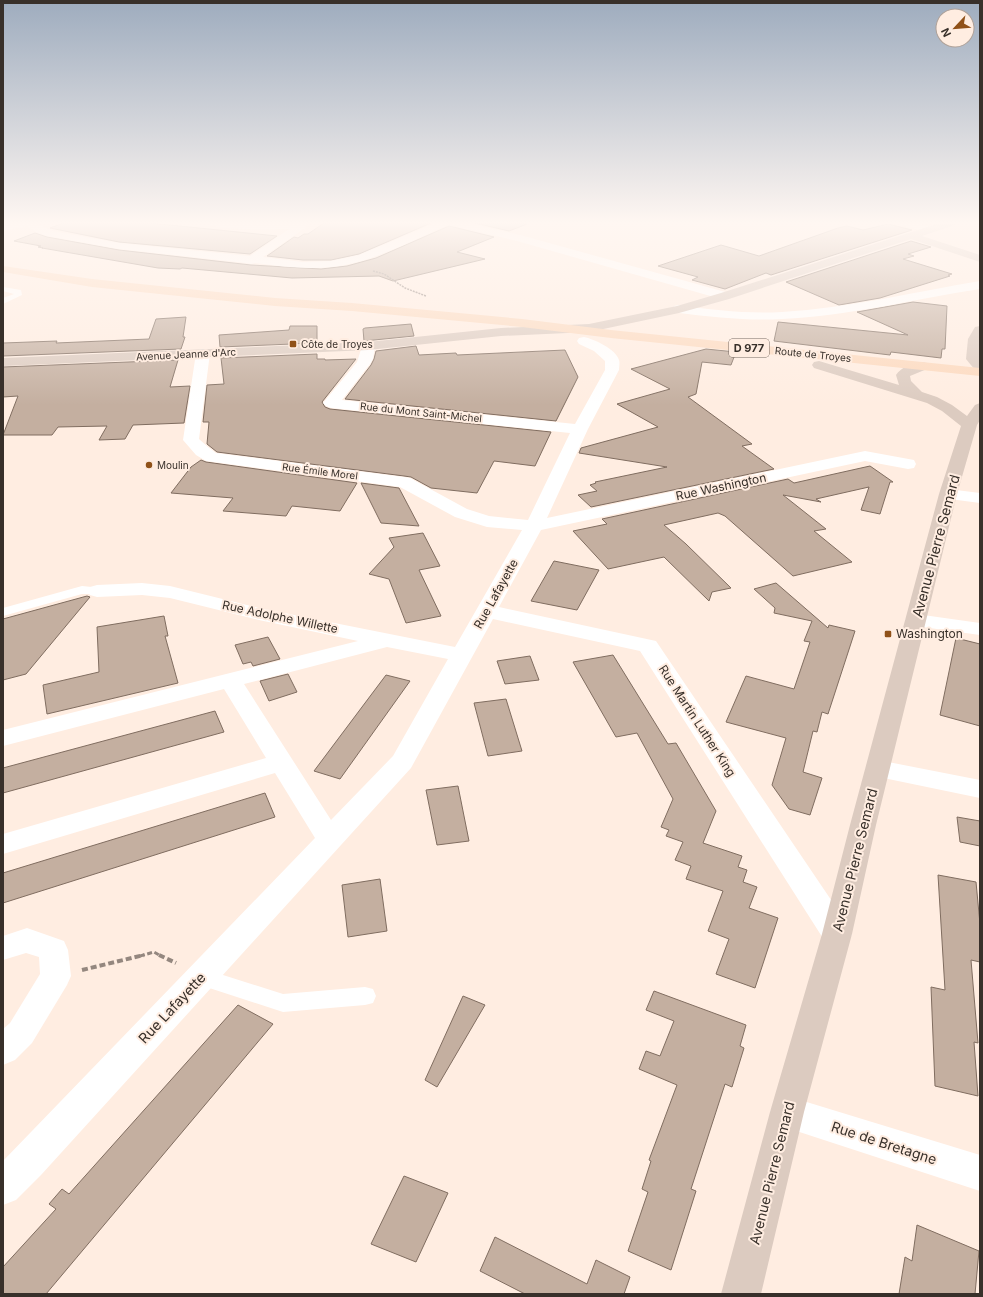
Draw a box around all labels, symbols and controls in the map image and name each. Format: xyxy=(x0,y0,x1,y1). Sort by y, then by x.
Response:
north arrow xyxy=(935,8,975,48)
text: N xyxy=(938,26,954,39)
place label: Côte de Troyes xyxy=(301,338,373,350)
marker: Côte de Troyes xyxy=(288,339,298,349)
road number: D 977 xyxy=(729,339,769,357)
street label: Route de Troyes xyxy=(774,344,852,364)
street label: Avenue Jeanne d'Arc xyxy=(136,345,237,363)
street label: Rue du Mont Saint-Michel xyxy=(360,400,482,424)
place label: Moulin xyxy=(157,459,189,471)
street label: Rue Émile Morel xyxy=(281,459,359,482)
marker: Moulin xyxy=(144,460,154,470)
street label: Rue Washington xyxy=(674,470,767,503)
street label: Avenue Pierre Semard xyxy=(908,473,963,619)
street label: Rue Lafayette xyxy=(470,556,521,631)
street label: Rue Adolphe Willette xyxy=(221,597,339,636)
place label: Washington xyxy=(896,626,963,641)
marker: Washington xyxy=(883,629,893,639)
street label: Rue Martin Luther King xyxy=(656,662,739,779)
street label: Avenue Pierre Semard xyxy=(828,786,881,933)
street label: Rue Lafayette xyxy=(135,969,209,1047)
street label: Avenue Pierre Semard xyxy=(745,1099,798,1246)
street label: Rue de Bretagne xyxy=(829,1117,939,1168)

